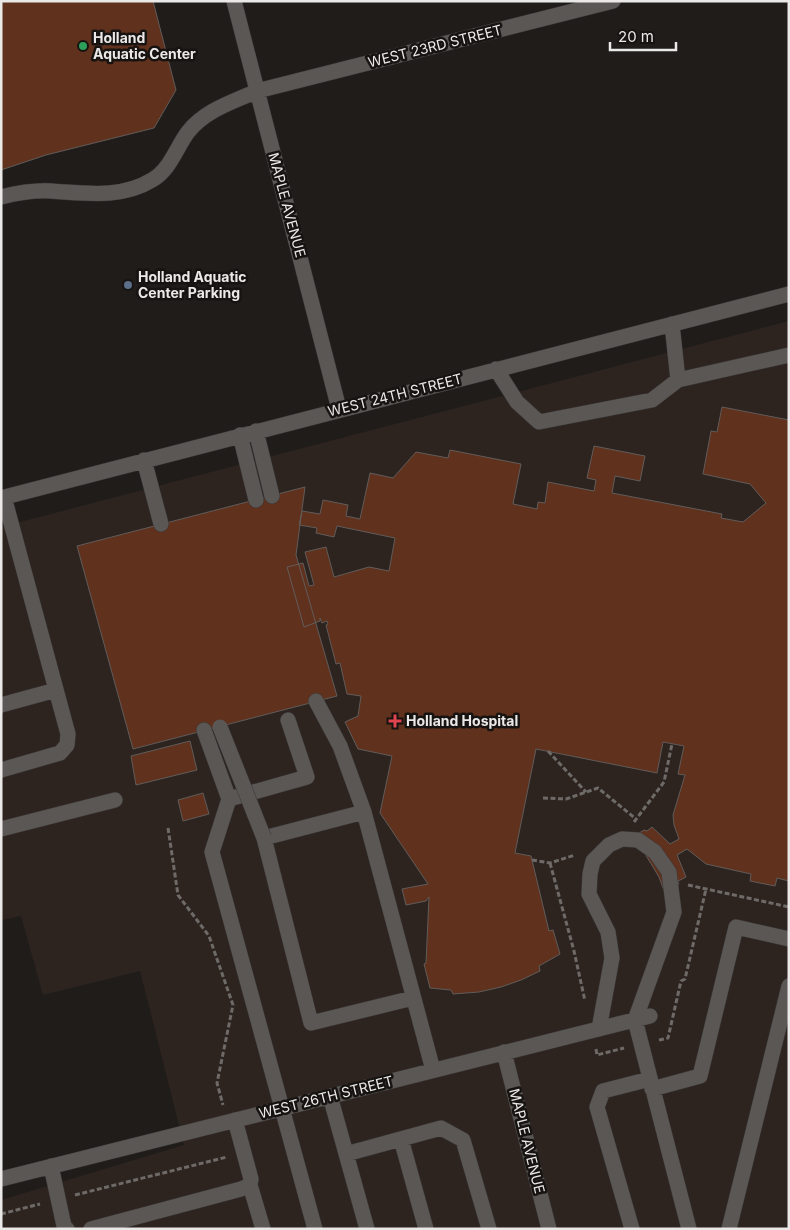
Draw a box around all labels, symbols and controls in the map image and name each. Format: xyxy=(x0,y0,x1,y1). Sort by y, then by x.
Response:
scale bar xyxy=(610,20,676,52)
street label: WEST 23RD STREET xyxy=(366,21,504,70)
text: 20 m xyxy=(618,27,654,46)
place label: Holland Aquatic Center xyxy=(93,29,196,62)
marker: Holland Aquatic Center xyxy=(77,40,89,52)
street label: MAPLE AVENUE xyxy=(265,151,310,259)
place label: Holland Aquatic Center Parking xyxy=(138,268,247,301)
marker: Holland Aquatic Center Parking xyxy=(122,279,134,291)
street label: WEST 24TH STREET xyxy=(326,370,464,419)
place label: Holland Hospital xyxy=(406,712,518,729)
marker: Holland Hospital xyxy=(388,714,402,728)
street label: WEST 26TH STREET xyxy=(257,1072,395,1121)
street label: MAPLE AVENUE xyxy=(506,1087,549,1195)

